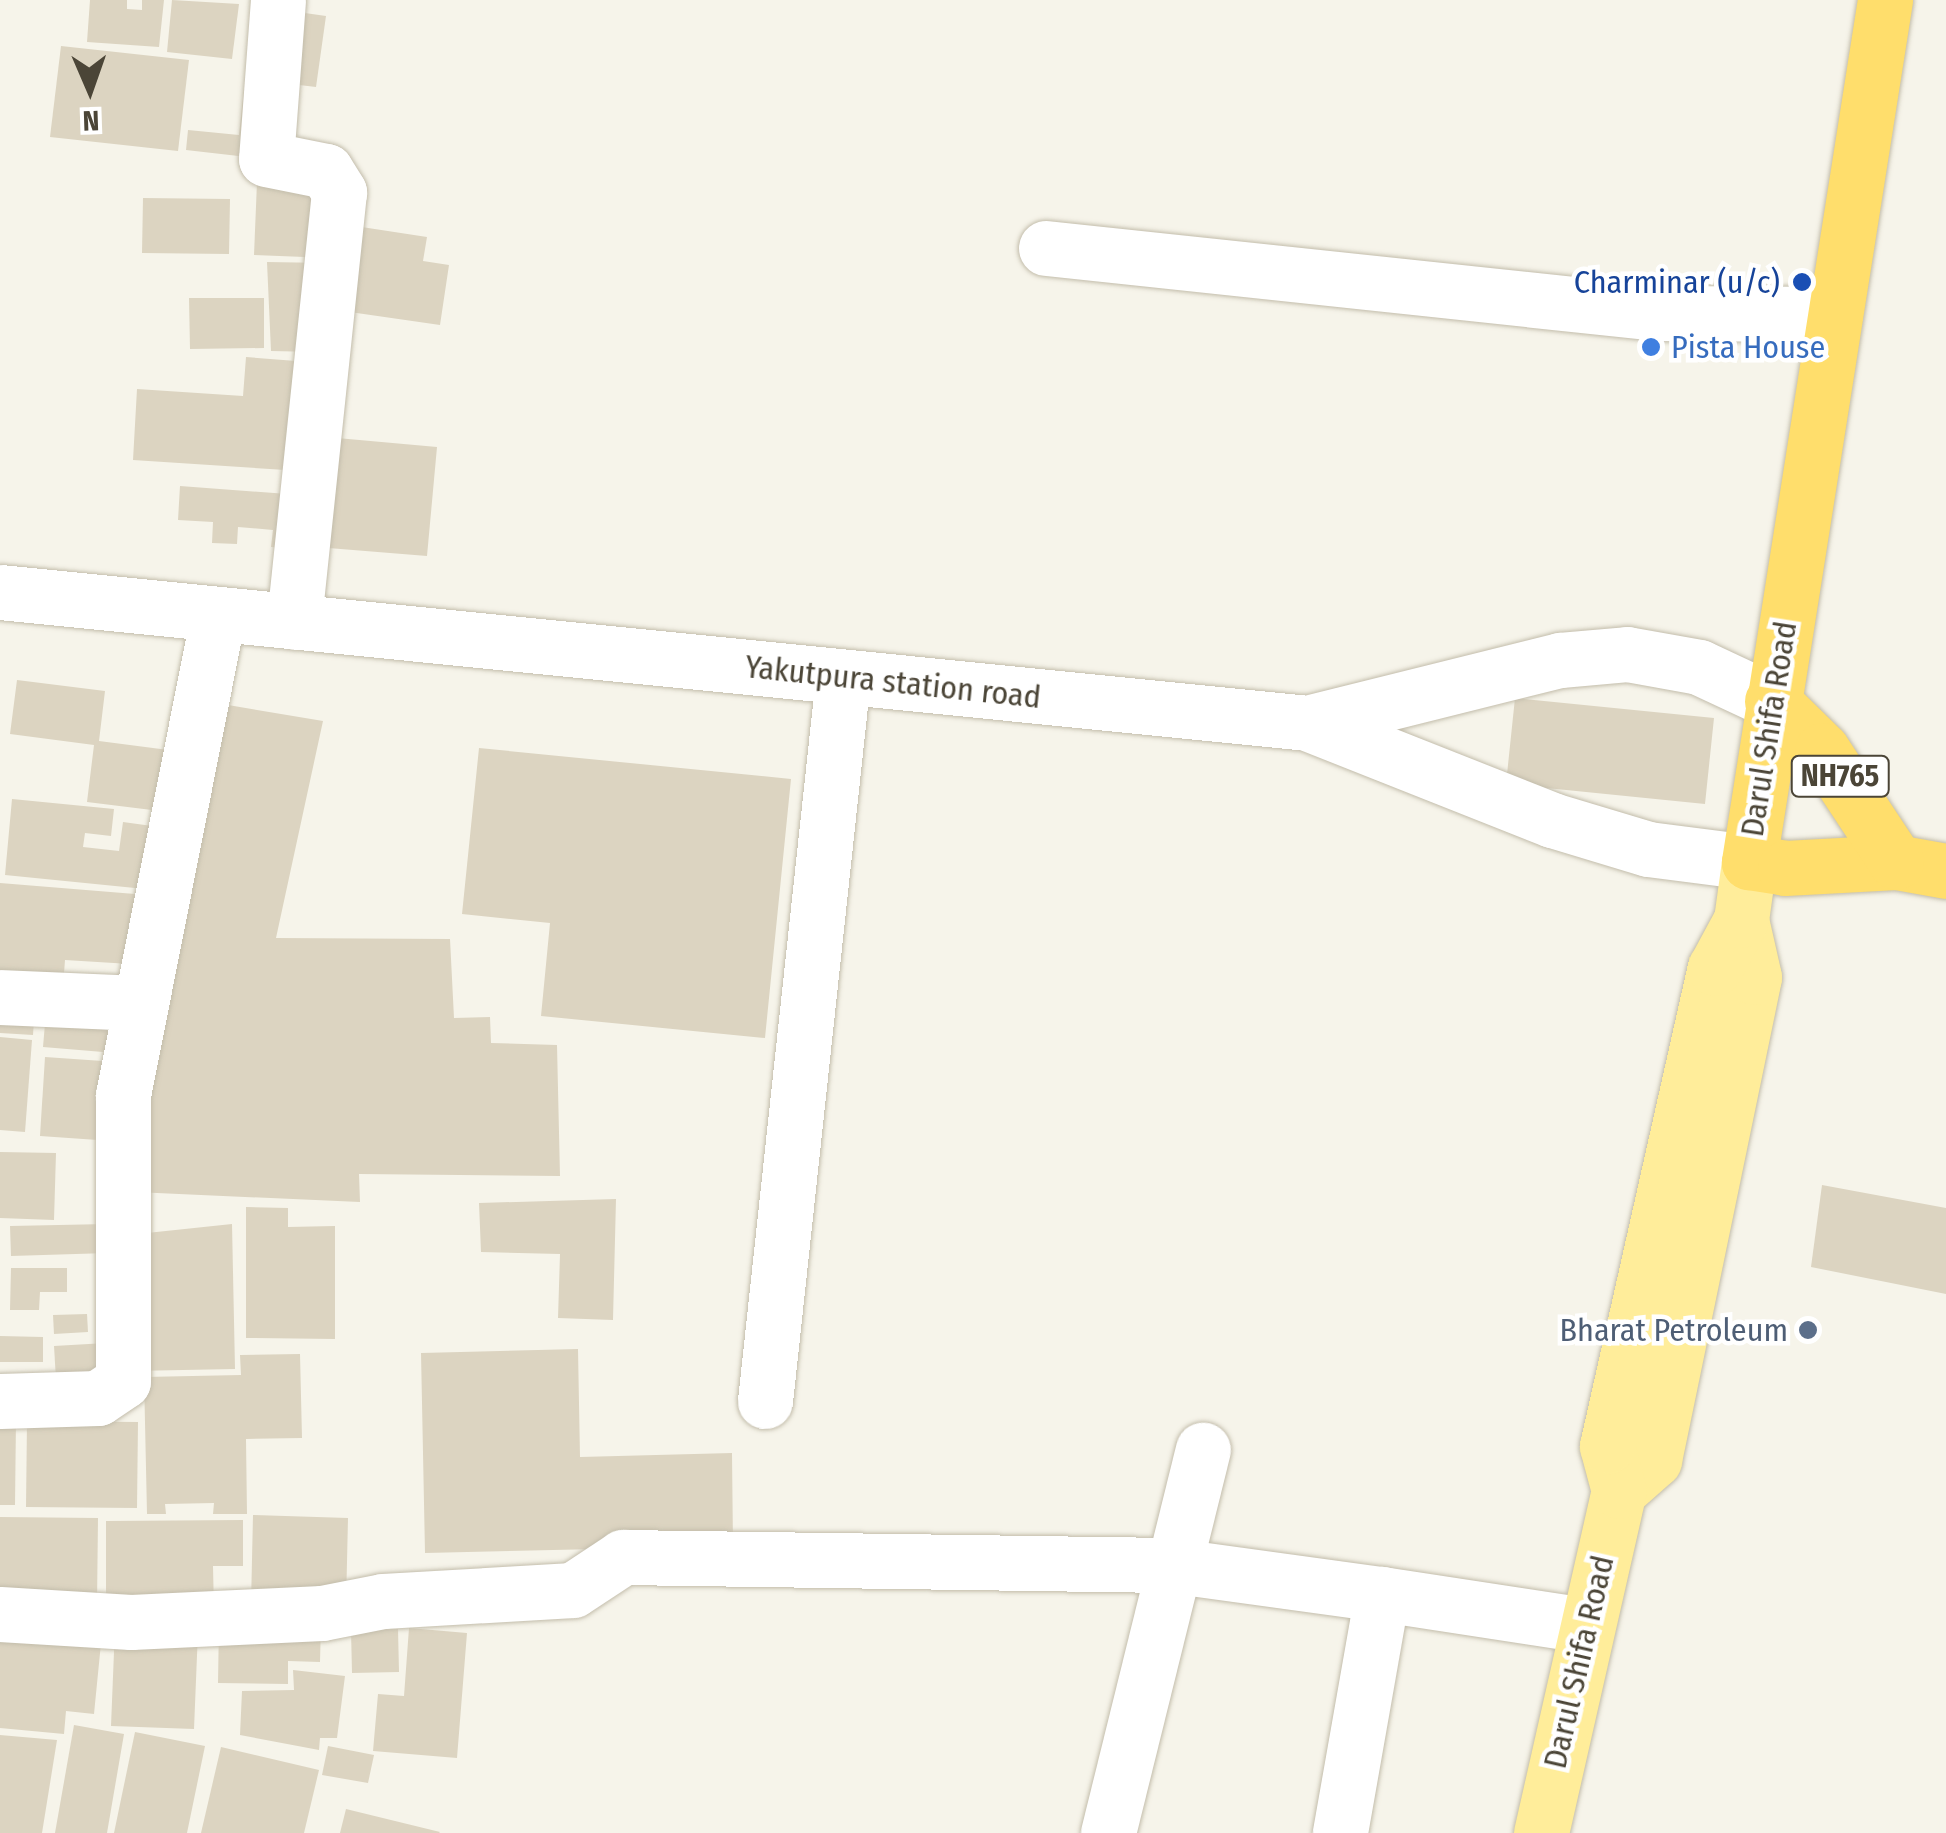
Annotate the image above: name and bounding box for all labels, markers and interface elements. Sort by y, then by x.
north arrow [40,40,140,140]
text: N [82,104,100,137]
place label: Charminar (u/c) [1574,263,1780,301]
marker: Charminar (u/c) [1789,269,1815,295]
place label: Pista House [1671,328,1825,366]
marker: Pista House [1640,336,1662,358]
street label: Darul Shifa Road [1733,619,1805,839]
street label: Yakutpura station road [743,647,1043,717]
road number: NH765 [1790,751,1890,801]
place label: Bharat Petroleum [1560,1311,1788,1349]
marker: Bharat Petroleum [1797,1319,1819,1341]
street label: Darul Shifa Road [1536,1552,1622,1772]

